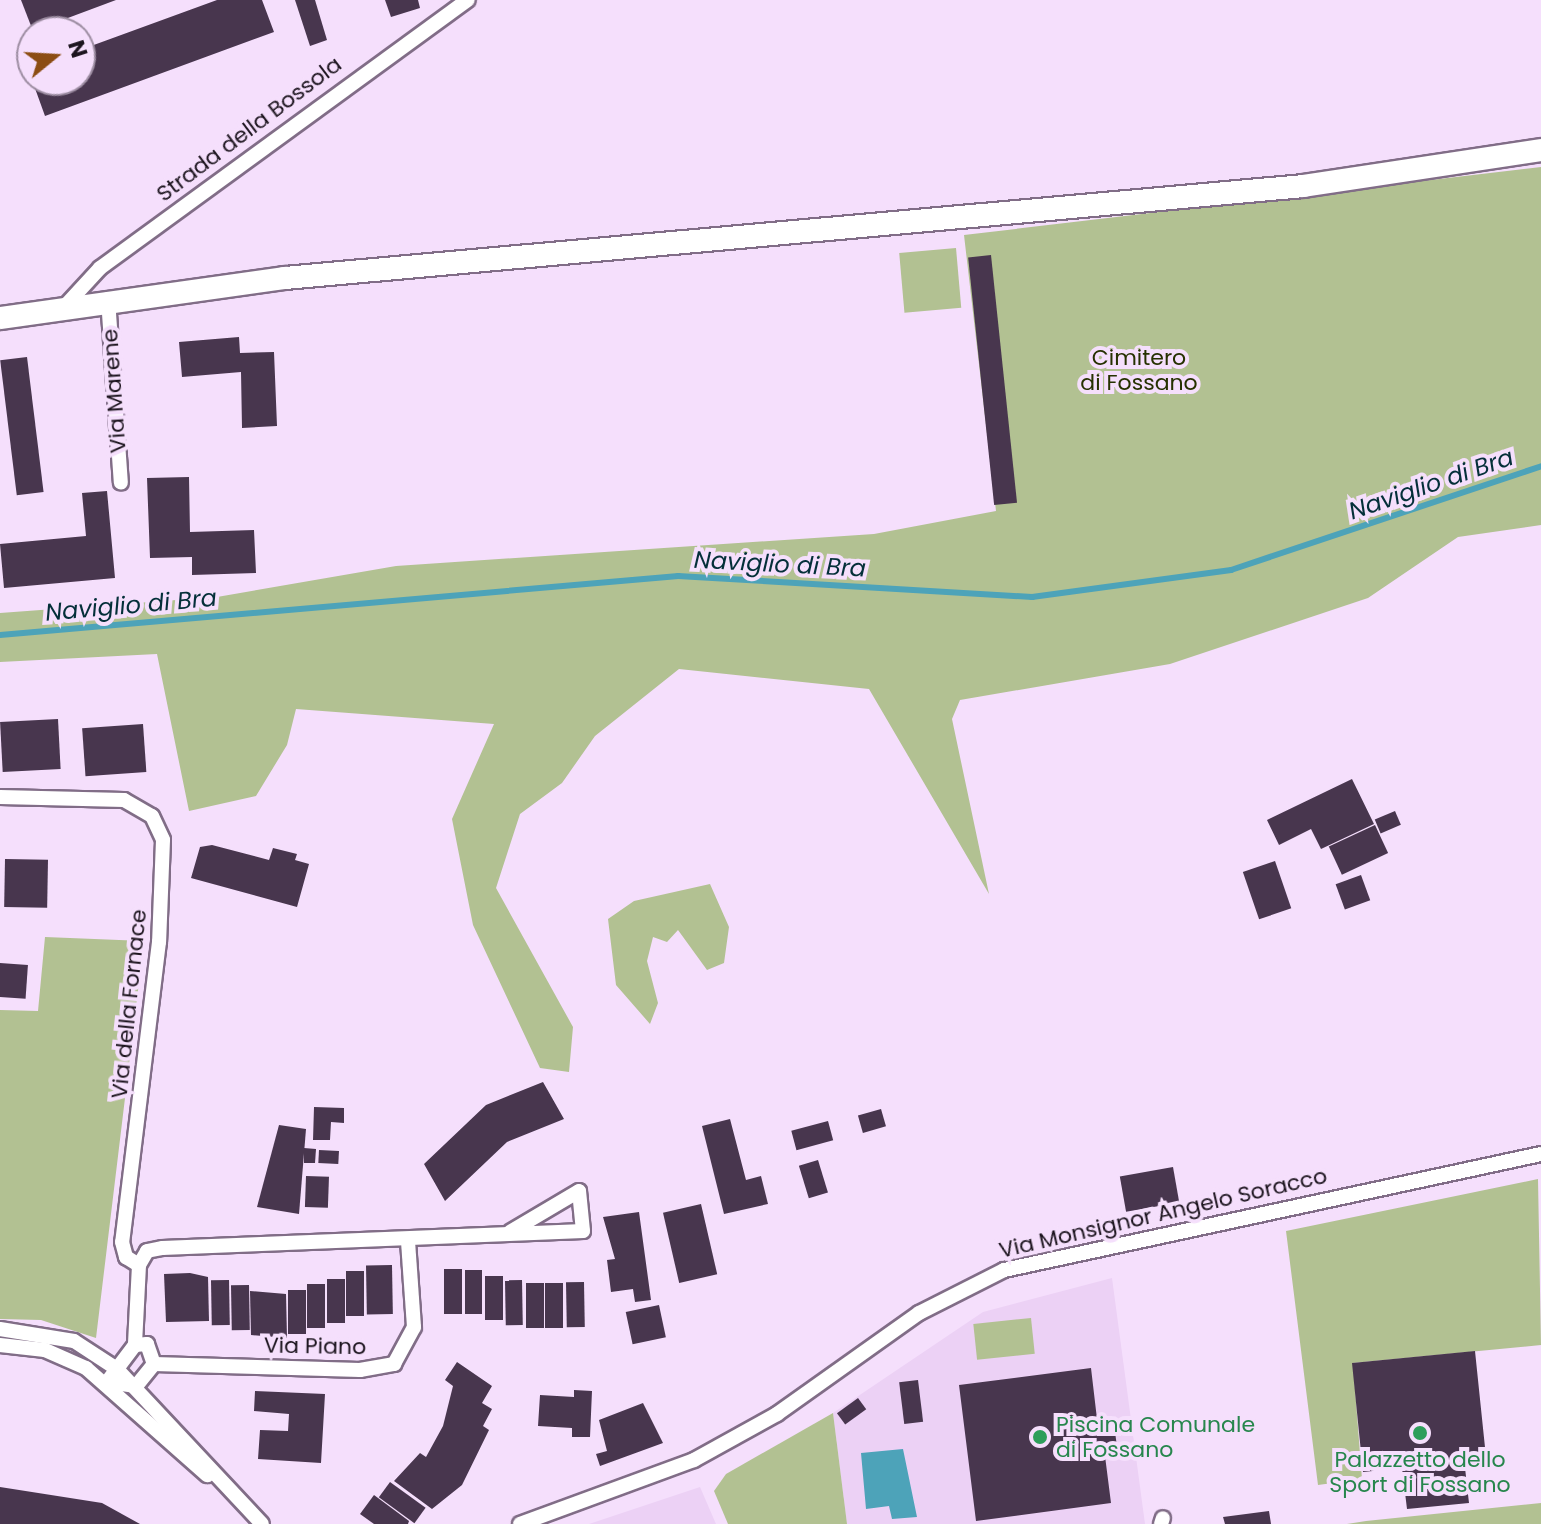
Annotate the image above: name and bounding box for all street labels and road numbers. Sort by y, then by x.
street label: Strada della Bossola [151,51,347,207]
street label: Via Marene [96,328,132,454]
street label: Via della Fornace [106,908,152,1100]
street label: Via Monsignor Angelo Soracco [996,1162,1330,1264]
street label: Via Piano [264,1332,366,1360]

